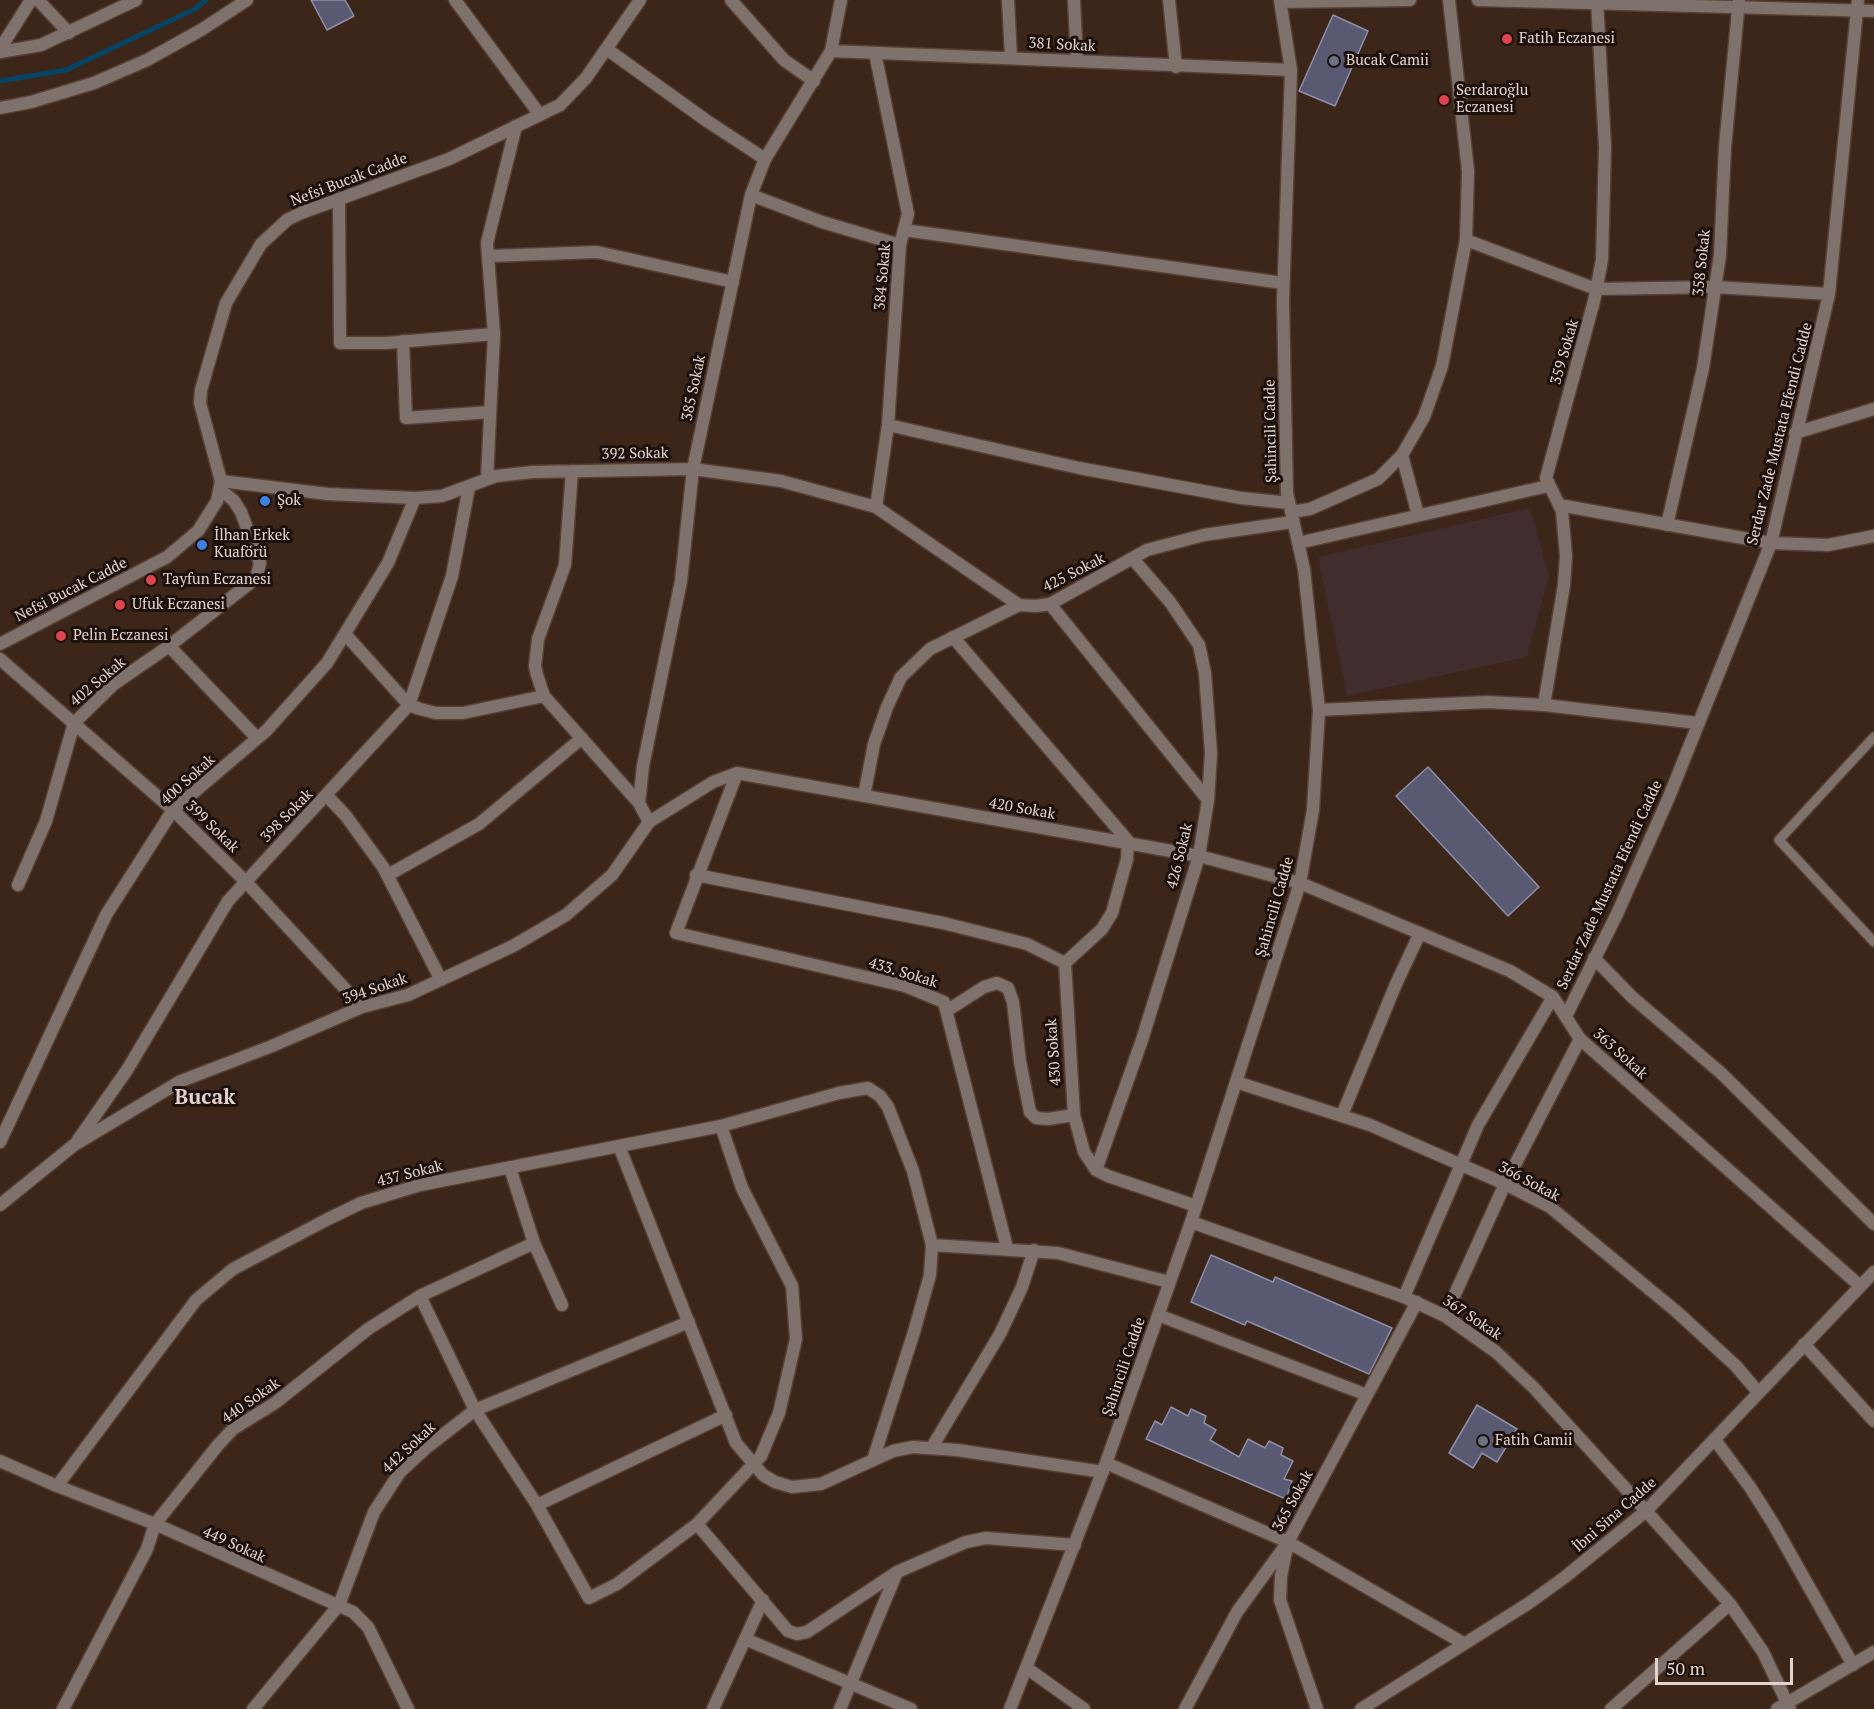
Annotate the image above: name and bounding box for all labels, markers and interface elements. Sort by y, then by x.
place label: Fatih Eczanesi [1519,30,1615,48]
marker: Fatih Eczanesi [1500,32,1514,46]
street label: 381 Sokak [1028,34,1096,56]
place label: Bucak Camii [1346,52,1429,70]
marker: Bucak Camii [1327,54,1341,68]
place label: Serdaroğlu Eczanesi [1456,82,1528,117]
marker: Serdaroğlu Eczanesi [1437,93,1451,107]
street label: Nefsi Bucak Cadde [288,149,410,211]
street label: 358 Sokak [1690,229,1714,297]
street label: 384 Sokak [871,243,895,311]
street label: 359 Sokak [1547,317,1583,387]
street label: Serdar Zade Mustata Efendi Cadde [1744,321,1816,547]
street label: 385 Sokak [678,353,710,423]
street label: Şahincili Cadde [1261,379,1281,483]
street label: 392 Sokak [601,444,669,464]
place label: Şok [277,492,301,510]
marker: Şok [258,494,272,508]
place label: İlhan Erkek Kuaförü [214,527,290,562]
marker: İlhan Erkek Kuaförü [195,538,209,552]
street label: 425 Sokak [1040,550,1108,596]
street label: Nefsi Bucak Cadde [12,554,130,626]
place label: Tayfun Eczanesi [163,571,271,589]
marker: Tayfun Eczanesi [144,573,158,587]
place label: Ufuk Eczanesi [132,596,225,614]
marker: Ufuk Eczanesi [113,598,127,612]
place label: Pelin Eczanesi [73,627,168,645]
marker: Pelin Eczanesi [54,629,68,643]
street label: 402 Sokak [67,654,129,710]
street label: 400 Sokak [157,751,219,809]
street label: Serdar Zade Mustata Efendi Cadde [1553,777,1667,993]
street label: 398 Sokak [257,786,317,846]
street label: 420 Sokak [987,794,1057,824]
street label: 399 Sokak [182,797,242,857]
street label: 426 Sokak [1163,821,1197,891]
street label: Şahincili Cadde [1252,855,1298,959]
street label: 433. Sokak [866,954,940,992]
street label: 394 Sokak [340,970,410,1008]
street label: 430 Sokak [1043,1018,1065,1086]
street label: 363 Sokak [1589,1025,1651,1083]
district label: Bucak [175,1085,235,1111]
street label: 437 Sokak [375,1157,445,1191]
street label: 366 Sokak [1495,1158,1563,1206]
street label: 367 Sokak [1439,1292,1505,1344]
street label: Şahincili Cadde [1099,1315,1149,1419]
street label: 440 Sokak [218,1374,284,1428]
street label: 442 Sokak [378,1419,440,1477]
place label: Fatih Camii [1495,1432,1572,1450]
marker: Fatih Camii [1476,1434,1490,1448]
street label: 365 Sokak [1269,1467,1317,1535]
street label: İbni Sina Cadde [1570,1474,1660,1556]
street label: 449 Sokak [200,1523,268,1567]
scale bar [1658,1646,1796,1684]
text: 50 m [1666,1656,1705,1680]

